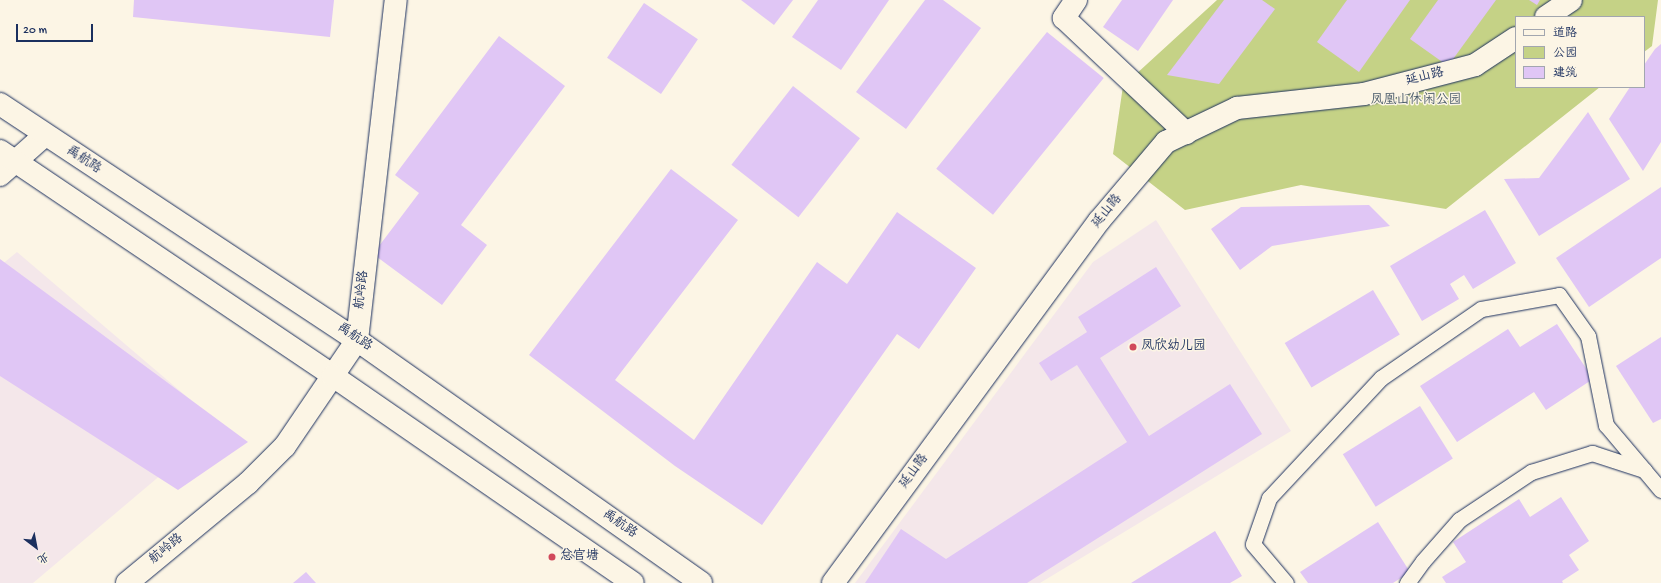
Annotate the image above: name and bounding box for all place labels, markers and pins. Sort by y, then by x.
place label: 凤欣幼儿园 [1141,339,1206,355]
marker: 凤欣幼儿园 [1128,342,1138,352]
place label: 总官塘 [560,549,599,565]
marker: 总官塘 [547,552,557,562]

